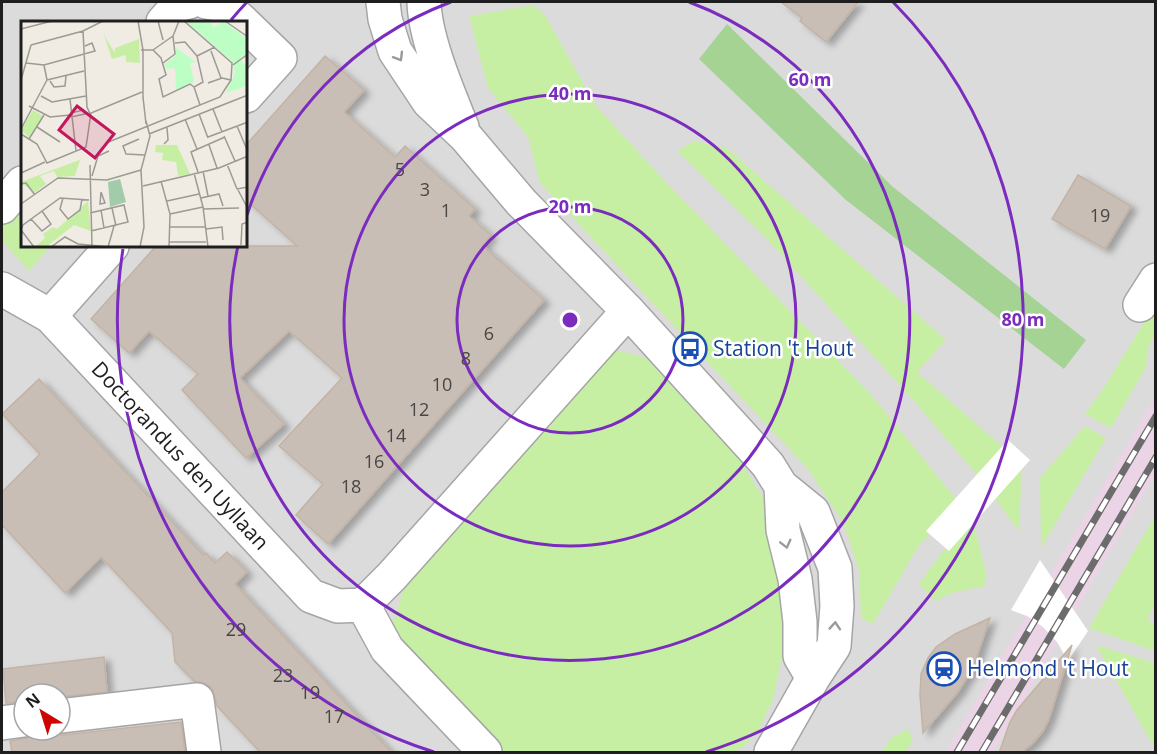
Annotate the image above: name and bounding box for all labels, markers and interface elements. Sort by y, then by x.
inset map [21,21,248,248]
one-way arrow [392,51,404,61]
text: 60 m [789,67,831,91]
text: 40 m [549,81,591,105]
house number: 5 [395,157,405,181]
house number: 3 [420,177,430,201]
text: 20 m [549,194,591,218]
house number: 1 [441,198,451,222]
house number: 19 [1090,203,1110,227]
text: 80 m [1002,307,1044,331]
centre of rings [560,310,580,330]
house number: 6 [484,321,494,345]
bus stop icon: Station 't Hout [672,331,708,367]
place label: Station 't Hout [713,334,853,362]
house number: 8 [461,346,471,370]
street label: Doctorandus den Uyllaan [86,355,276,556]
house number: 10 [432,372,452,396]
house number: 12 [409,397,429,421]
house number: 14 [386,423,406,447]
house number: 16 [364,449,384,473]
house number: 18 [341,474,361,498]
one-way arrow [779,539,792,549]
house number: 29 [226,617,246,641]
one-way arrow [829,622,842,631]
station icon: Helmond 't Hout [926,651,962,687]
place label: Helmond 't Hout [967,654,1129,682]
house number: 23 [273,663,293,687]
house number: 19 [300,680,320,704]
north arrow [12,682,72,742]
text: N [21,688,45,713]
house number: 17 [324,704,344,728]

